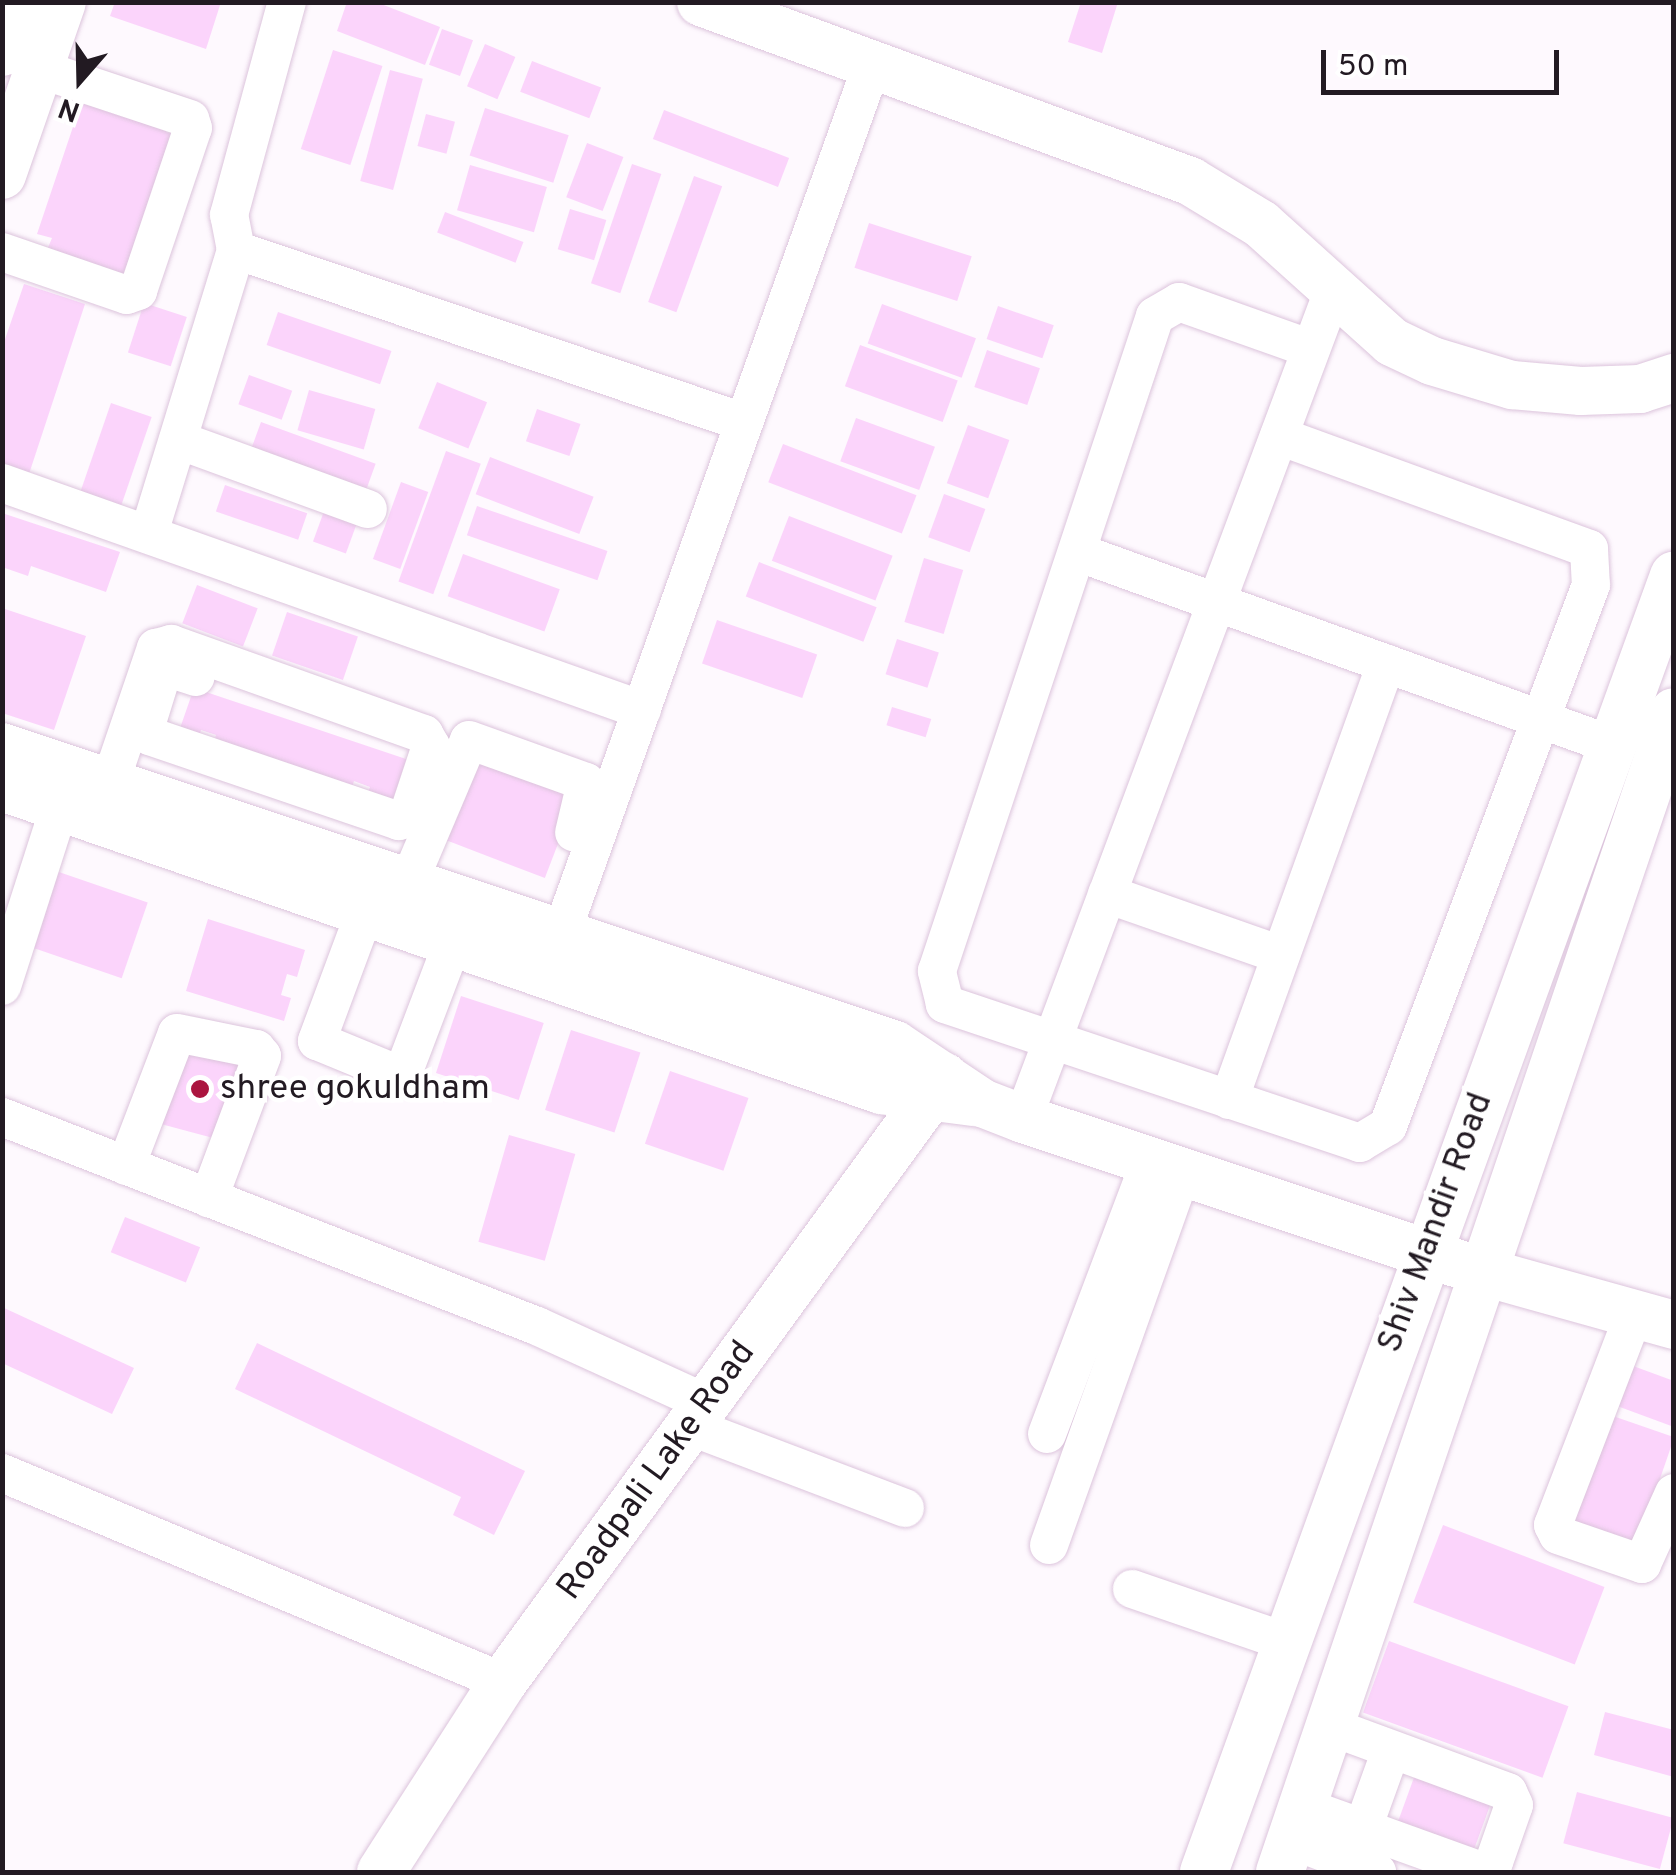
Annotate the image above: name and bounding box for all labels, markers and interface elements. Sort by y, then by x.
north arrow [30,30,130,130]
scale bar [1326,30,1564,92]
text: 50 m [1338,49,1408,86]
text: N [54,88,85,129]
place label: shree gokuldham [220,1068,490,1110]
marker: shree gokuldham [189,1078,211,1100]
street label: Shiv Mandir Road [1370,1087,1502,1359]
street label: Roadpali Lake Road [549,1333,765,1609]

